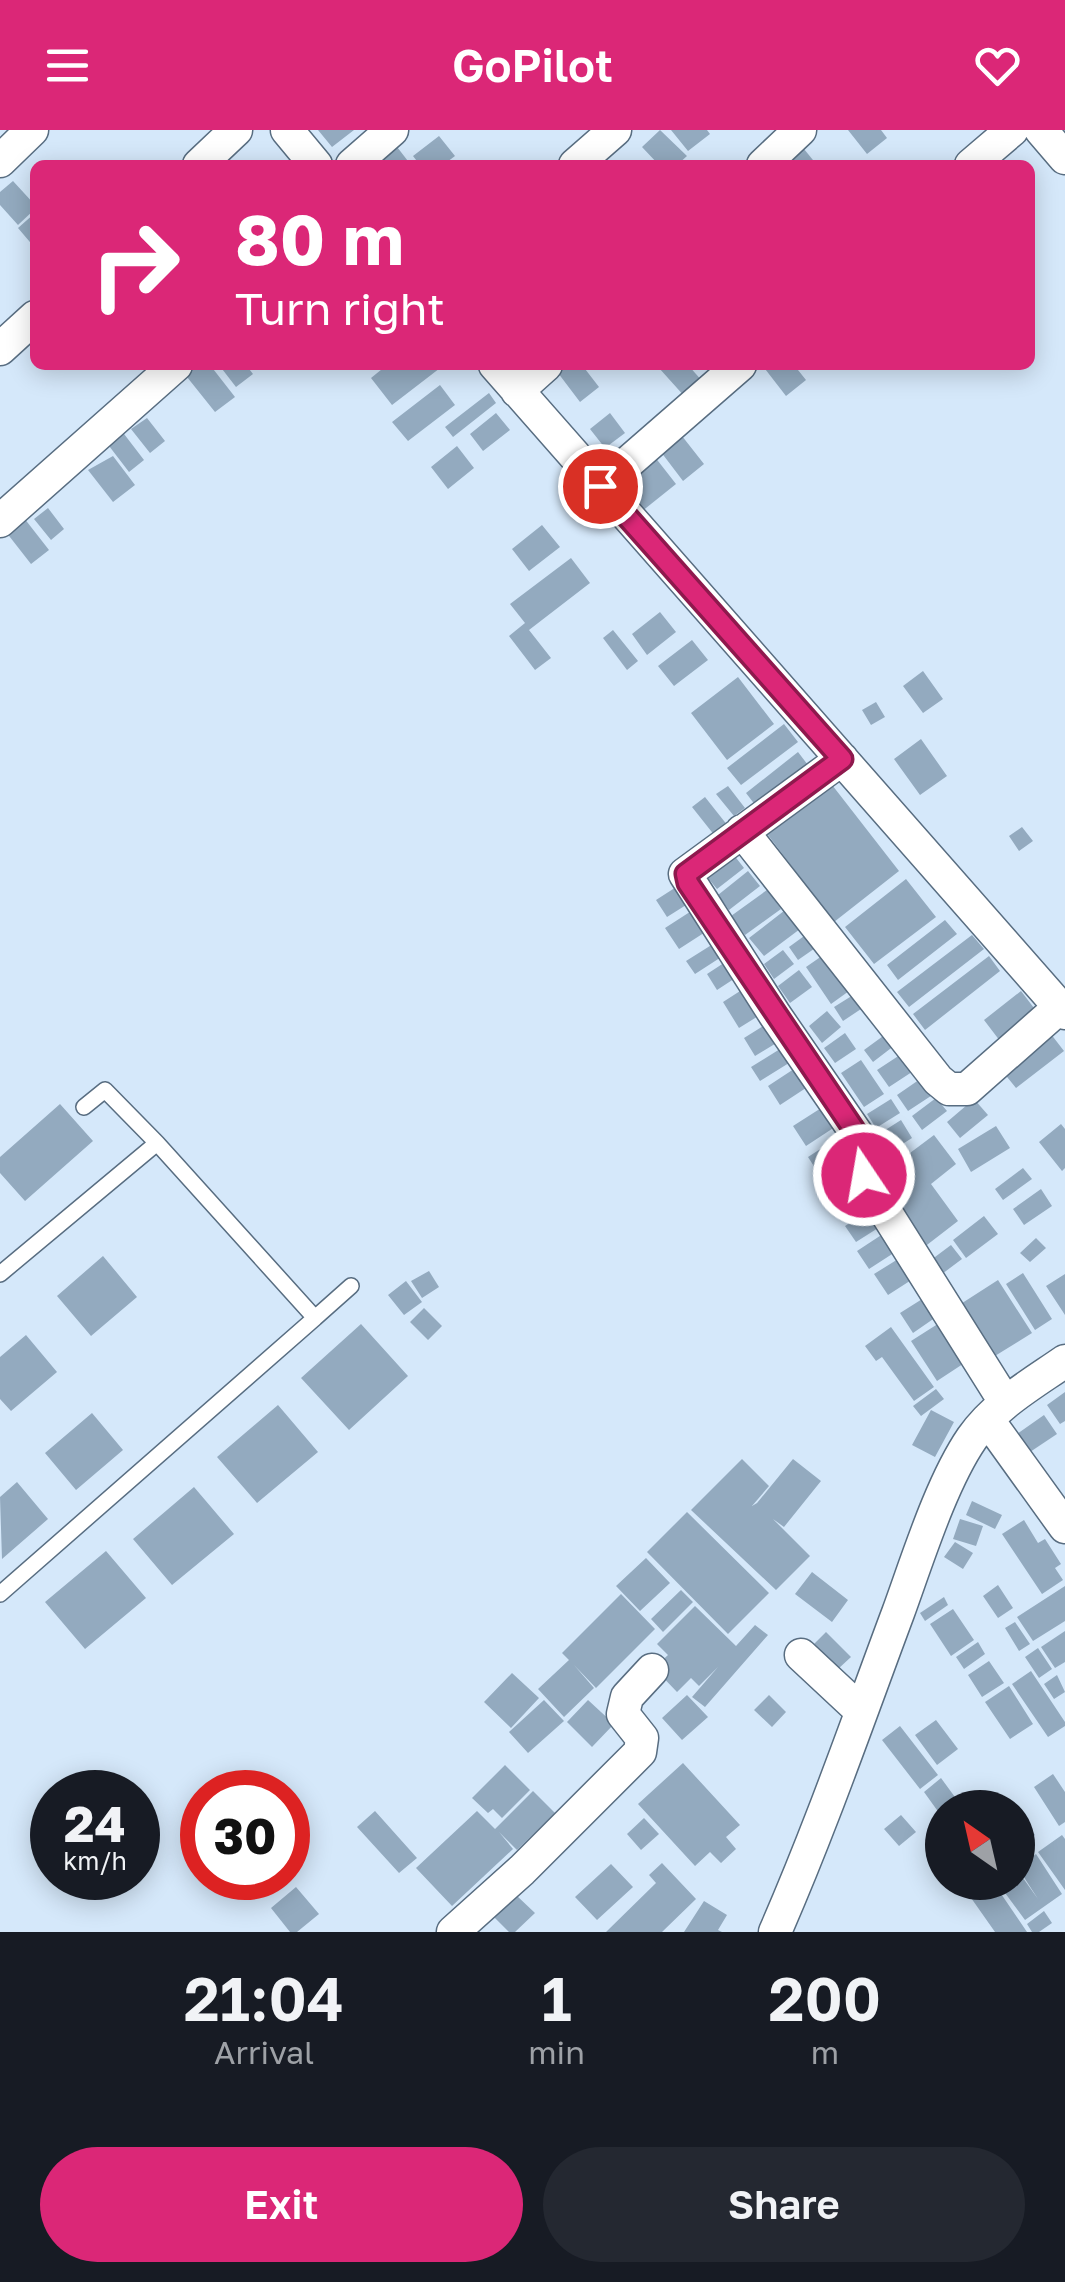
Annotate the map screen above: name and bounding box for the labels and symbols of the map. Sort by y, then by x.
pin [558,444,643,529]
position arrow [812,1123,916,1227]
speed limit sign: 30 [180,1770,310,1900]
north arrow [925,1790,1035,1900]

